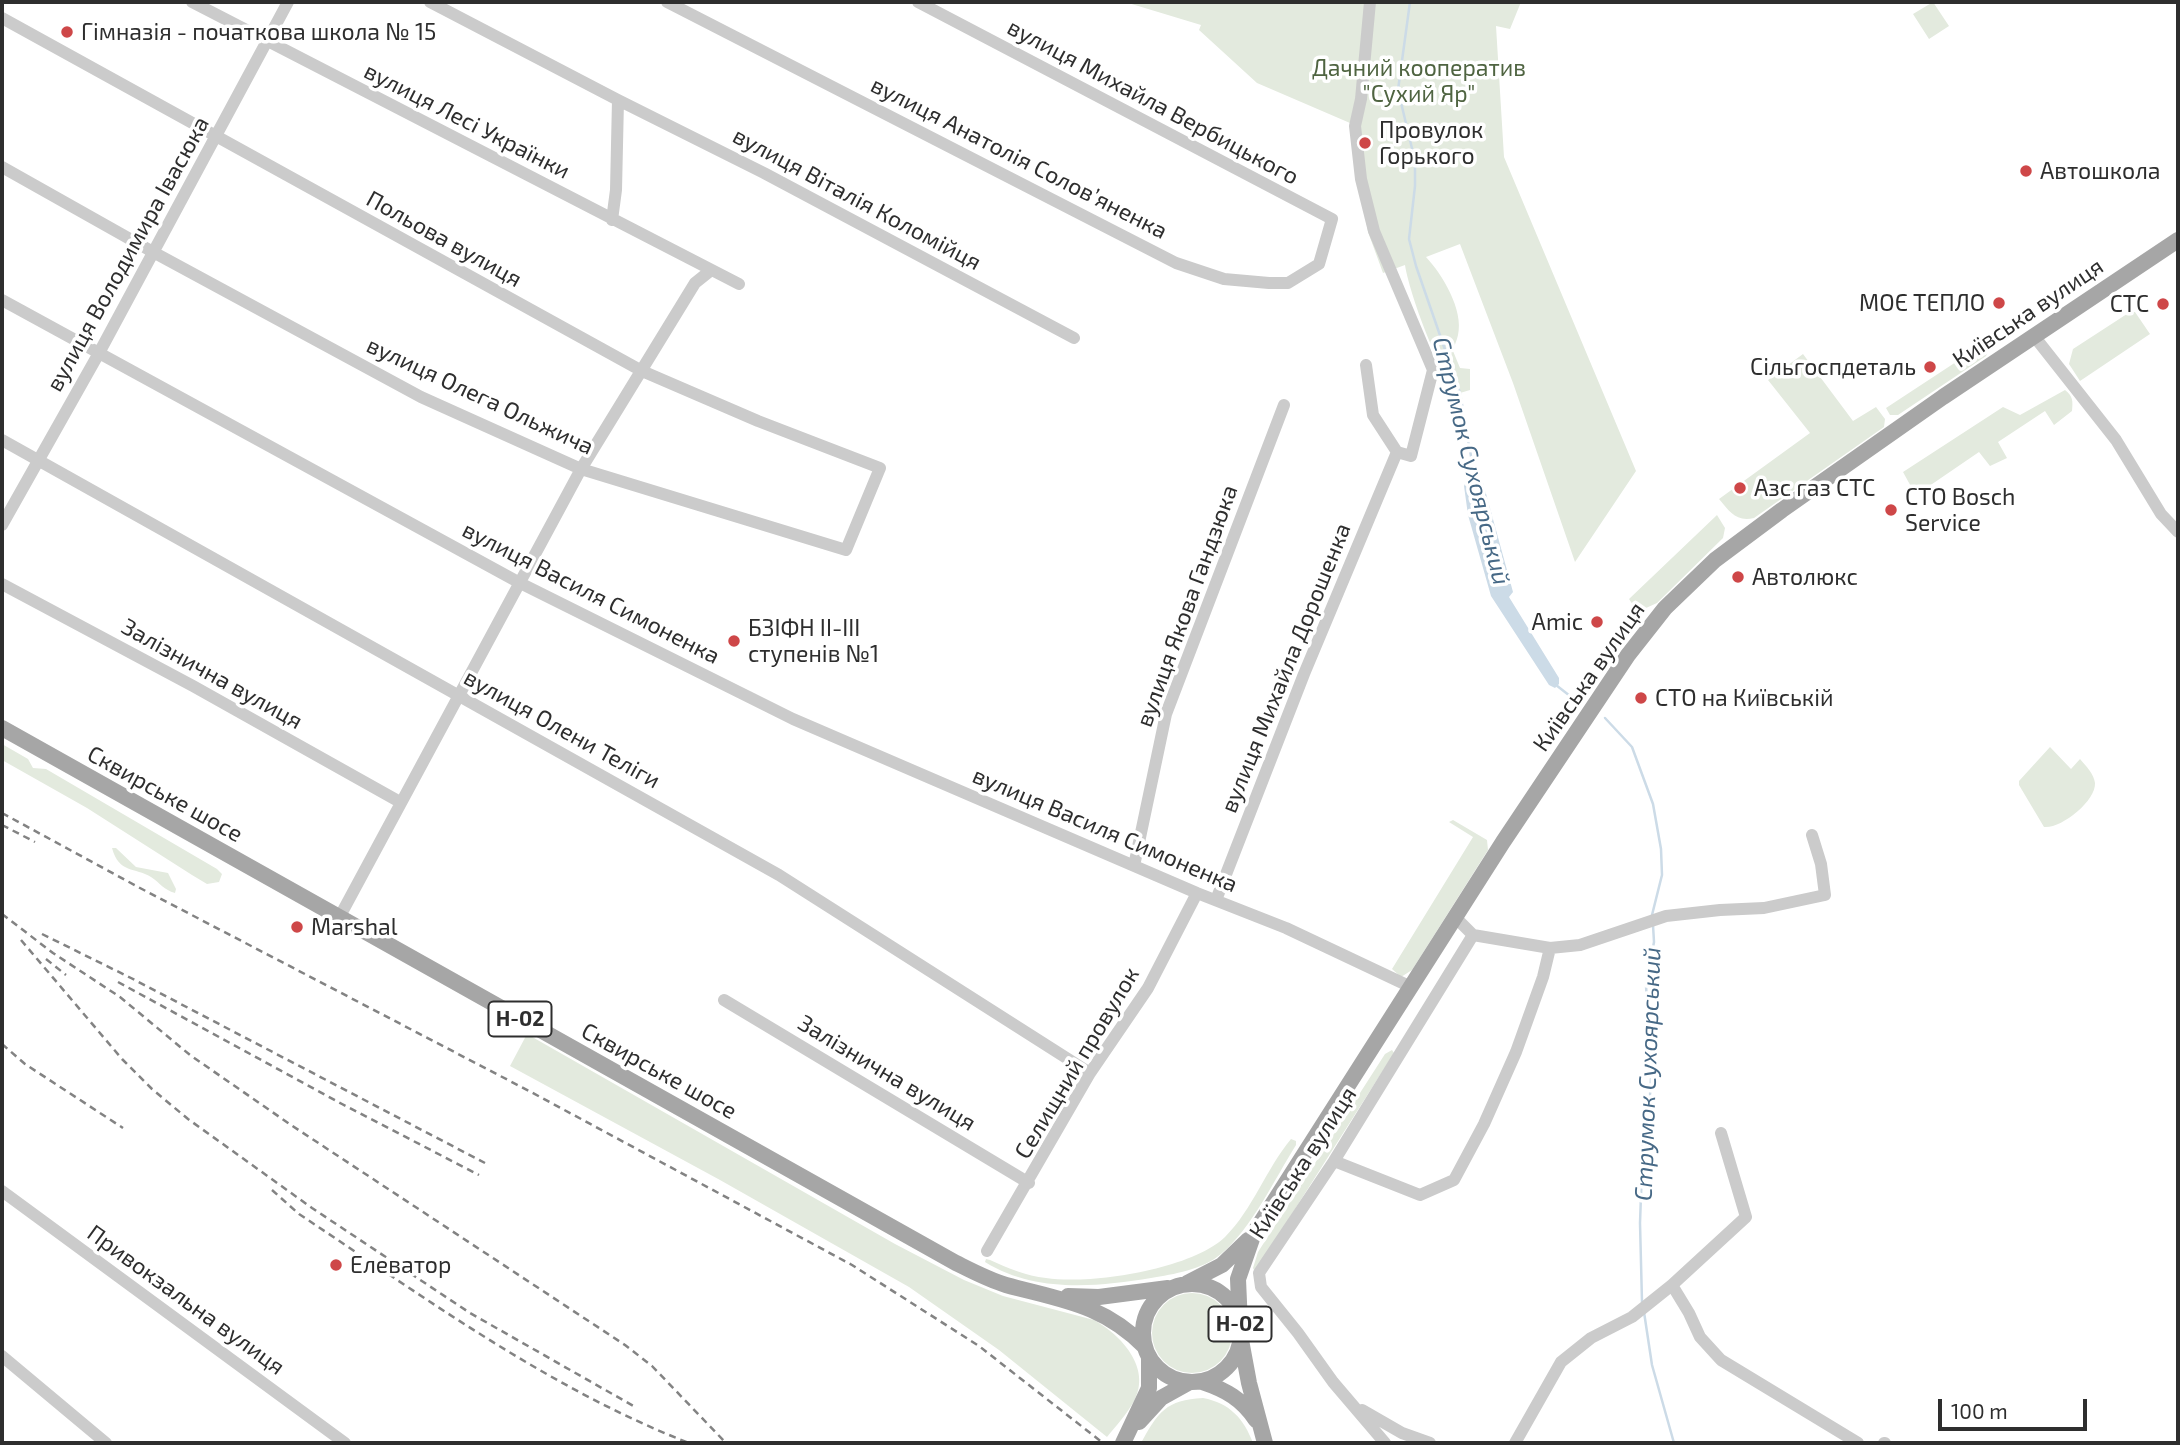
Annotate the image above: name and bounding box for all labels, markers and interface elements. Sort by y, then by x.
street label: вулиця Михайла Вербицького [1003,13,1303,191]
place label: Гімназія - початкова школа № 15 [81,18,436,46]
marker: Гімназія - початкова школа № 15 [59,24,75,40]
park label: Дачний кооператив "Сухий Яр" [1312,54,1526,108]
street label: вулиця Лесі Українки [360,57,574,185]
street label: вулиця Анатолія Соловʼяненка [866,71,1172,245]
street label: вулиця Володимира Івасюка [41,112,215,396]
place label: Провулок Горького [1379,116,1483,170]
street label: вулиця Віталія Коломійця [728,122,986,276]
marker: Провулок Горького [1357,135,1373,151]
place label: Автошкола [2040,157,2161,185]
marker: Автошкола [2018,163,2034,179]
street label: Польова вулиця [361,185,527,293]
street label: Київська вулиця [1947,252,2109,374]
place label: МОЄ ТЕПЛО [1859,289,1985,317]
place label: СТС [2110,290,2149,318]
marker: МОЄ ТЕПЛО [1991,295,2007,311]
marker: СТС [2155,296,2171,312]
street label: вулиця Олега Ольжича [362,331,598,461]
water label: Струмок Сухоярський [1426,334,1516,588]
place label: Сільгоспдеталь [1750,353,1916,381]
marker: Сільгоспдеталь [1922,359,1938,375]
place label: Азс газ СТС [1754,474,1875,502]
marker: Азс газ СТС [1732,480,1748,496]
street label: вулиця Якова Гандзюка [1130,481,1244,731]
place label: СТО Bosch Service [1905,483,2015,537]
marker: СТО Bosch Service [1883,502,1899,518]
street label: вулиця Василя Симоненка [458,516,724,670]
street label: вулиця Михайла Дорошенка [1215,519,1357,817]
place label: Автолюкс [1752,563,1858,591]
marker: Автолюкс [1730,569,1746,585]
street label: Київська вулиця [1527,597,1651,757]
place label: Amic [1532,608,1583,636]
street label: Залізнична вулиця [117,613,307,735]
place label: БЗІФН ІІ-ІІІ ступенів №1 [748,614,879,668]
marker: Amic [1589,614,1605,630]
marker: БЗІФН ІІ-ІІІ ступенів №1 [726,633,742,649]
street label: вулиця Олени Теліги [459,664,665,794]
place label: СТО на Київській [1655,684,1833,712]
marker: СТО на Київській [1633,690,1649,706]
street label: Сквирське шосе [83,740,247,848]
street label: вулиця Василя Симоненка [968,762,1242,898]
place label: Marshal [311,913,398,941]
marker: Marshal [289,919,305,935]
water label: Струмок Сухоярський [1629,946,1667,1202]
street label: Селищний провулок [1009,962,1145,1164]
road number: Н-02 [489,1002,552,1036]
street label: Залізнична вулиця [793,1009,981,1137]
street label: Сквирське шосе [577,1017,741,1125]
street label: Київська вулиця [1244,1082,1362,1244]
street label: Привокзальна вулиця [82,1219,290,1381]
place label: Елеватор [350,1251,451,1279]
marker: Елеватор [328,1257,344,1273]
road number: Н-02 [1208,1306,1272,1342]
scale bar [1942,1386,2091,1430]
text: 100 m [1951,1398,2008,1423]

